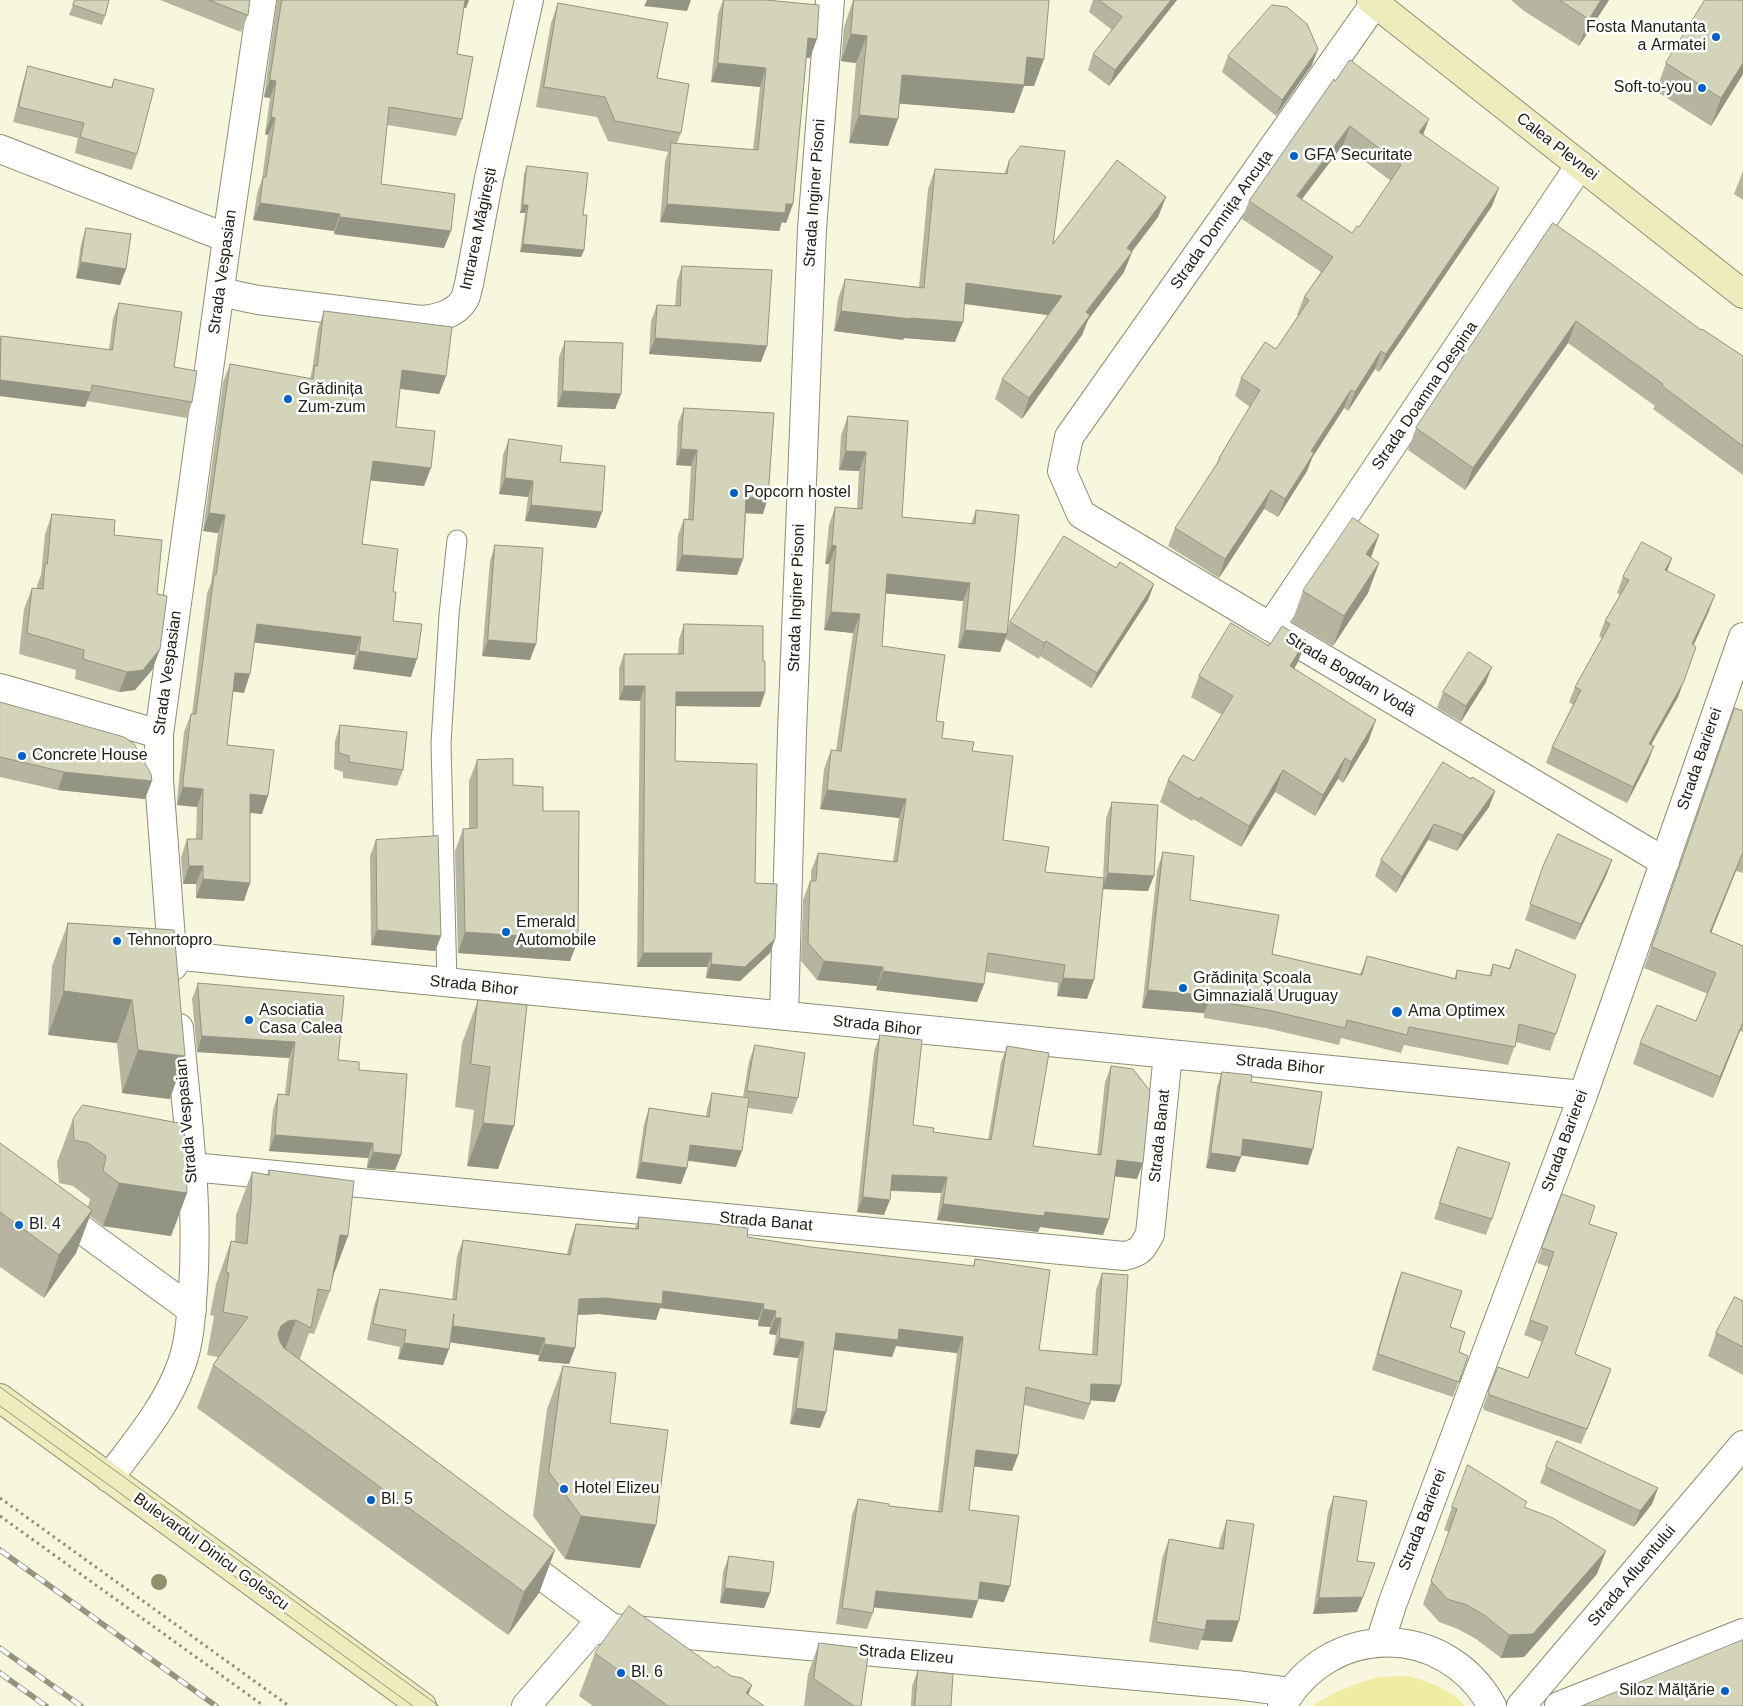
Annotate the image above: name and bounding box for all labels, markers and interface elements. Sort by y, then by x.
place label: Fosta Manutanta a Armatei [1586,18,1706,56]
marker: Fosta Manutanta a Armatei [1710,31,1722,43]
place label: Soft-to-you [1614,78,1692,98]
marker: Soft-to-you [1696,82,1708,94]
street label: Calea Plevnei [1512,109,1602,185]
street label: Strada Inginer Pisoni [800,118,830,268]
place label: GFA Securitate [1304,146,1412,166]
street label: Strada Domnița Ancuța [1167,147,1277,293]
marker: GFA Securitate [1288,150,1300,162]
street label: Intrarea Măgirești [457,166,501,292]
street label: Strada Vespasian [205,209,241,335]
street label: Strada Doamna Despina [1368,318,1482,474]
place label: Grădinița Zum-zum [298,380,366,418]
marker: Grădinița Zum-zum [282,393,294,405]
place label: Popcorn hostel [744,483,851,503]
marker: Popcorn hostel [728,487,740,499]
street label: Strada Inginer Pisoni [785,523,809,673]
street label: Strada Vespasian [150,610,186,736]
street label: Strada Bogdan Vodă [1282,629,1418,721]
street label: Strada Barierei [1674,705,1726,813]
place label: Concrete House [32,746,148,766]
marker: Concrete House [16,750,28,762]
place label: Emerald Automobile [516,913,596,951]
marker: Emerald Automobile [500,926,512,938]
place label: Tehnortopro [127,931,212,951]
marker: Tehnortopro [111,935,123,947]
place label: Grădinița Școala Gimnazială Uruguay [1193,969,1338,1007]
street label: Strada Bihor [429,972,519,1000]
marker: Grădinița Școala Gimnazială Uruguay [1177,982,1189,994]
place label: Asociatia Casa Calea [259,1001,343,1039]
place label: Ama Optimex [1408,1002,1505,1022]
marker: Ama Optimex [1390,1005,1404,1019]
street label: Strada Bihor [832,1012,922,1040]
marker: Asociatia Casa Calea [243,1014,255,1026]
street label: Strada Bihor [1235,1051,1325,1079]
street label: Strada Vespasian [172,1058,202,1184]
street label: Strada Barierei [1538,1088,1592,1194]
street label: Strada Banat [1146,1089,1174,1183]
street label: Strada Banat [719,1208,813,1236]
place label: Bl. 4 [29,1215,61,1235]
marker: Bl. 4 [13,1219,25,1231]
street label: Strada Barierei [1395,1467,1451,1573]
place label: Hotel Elizeu [574,1479,659,1499]
marker: Hotel Elizeu [558,1483,570,1495]
street label: Bulevardul Dinicu Golescu [129,1489,293,1615]
place label: Bl. 5 [381,1490,413,1510]
marker: Bl. 5 [365,1494,377,1506]
street label: Strada Afluentului [1584,1521,1680,1631]
street label: Strada Elizeu [858,1641,954,1669]
place label: Bl. 6 [631,1663,663,1683]
marker: Bl. 6 [615,1667,627,1679]
place label: Siloz Mălțărie [1619,1681,1715,1701]
marker: Siloz Mălțărie [1719,1685,1731,1697]

